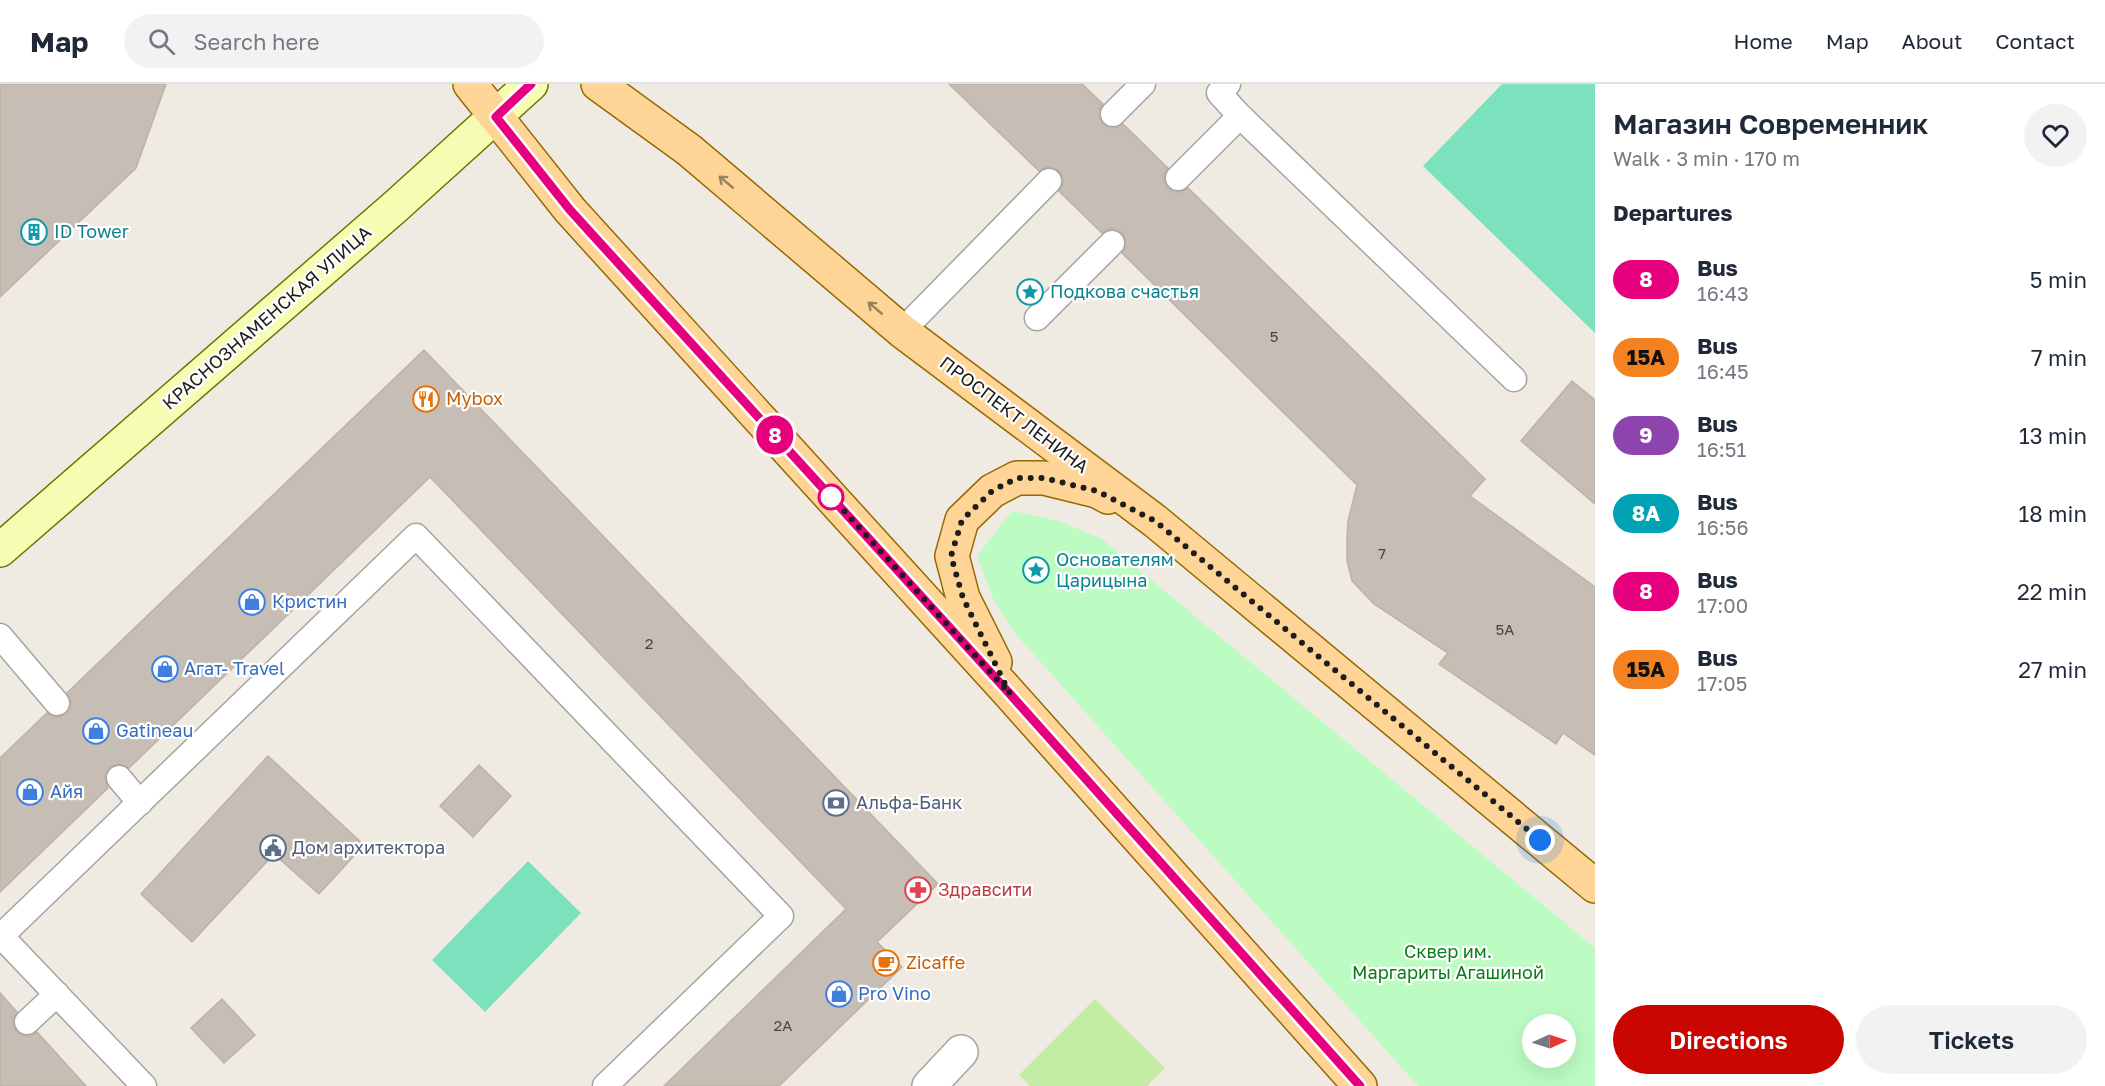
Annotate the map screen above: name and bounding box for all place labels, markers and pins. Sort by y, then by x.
building icon: ID Tower [19,217,49,247]
place label: ID Tower [54,220,129,242]
place icon: Подкова счастья [1015,277,1045,307]
place label: Подкова счастья [1050,280,1199,302]
restaurant icon: Mybox [411,384,441,414]
place label: Mybox [446,387,503,409]
unlabelled marker [818,484,844,510]
place label: Основателям Царицына [1056,548,1174,591]
place icon: Основателям Царицына [1021,555,1051,585]
shop icon: Кристин [237,587,267,617]
place label: Кристин [272,590,347,612]
shop icon: Агат- Travel [150,654,180,684]
place label: Агат- Travel [184,657,285,679]
shop icon: Gatineau [81,716,111,746]
place label: Gatineau [116,719,193,741]
shop icon: Айя [15,777,45,807]
place label: Айя [50,780,83,802]
bank icon: Альфа-Банк [821,788,851,818]
place label: Альфа-Банк [856,791,962,813]
public building icon: Дом архитектора [258,833,288,863]
place label: Дом архитектора [292,836,445,858]
pharmacy icon: Здравсити [903,875,933,905]
place label: Здравсити [938,878,1032,900]
cafe icon: Zicaffe [871,948,901,978]
place label: Zicaffe [906,951,965,973]
shop icon: Pro Vino [824,979,854,1009]
place label: Pro Vino [858,982,931,1004]

